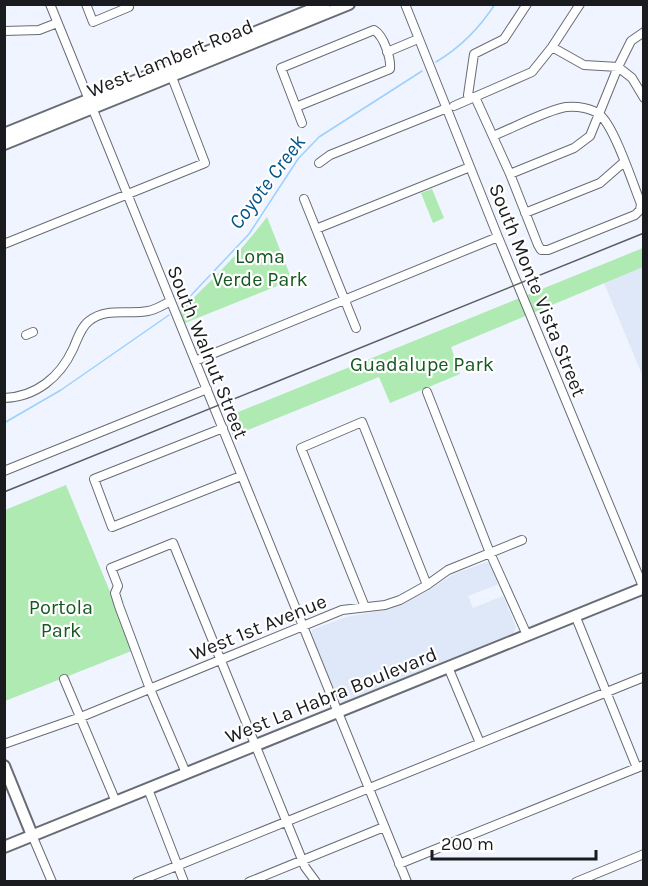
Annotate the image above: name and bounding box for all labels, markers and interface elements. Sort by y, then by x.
street label: West Lambert Road [84,15,257,102]
water label: Coyote Creek [224,130,310,234]
street label: South Monte Vista Street [484,180,591,401]
park label: Loma Verde Park [212,245,308,291]
street label: South Walnut Street [162,262,253,443]
park label: Guadalupe Park [350,353,494,376]
street label: West 1st Avenue [186,590,330,665]
park label: Portola Park [29,596,93,642]
street label: West La Habra Boulevard [222,642,440,748]
scale bar [432,823,596,861]
text: 200 m [441,833,494,855]

